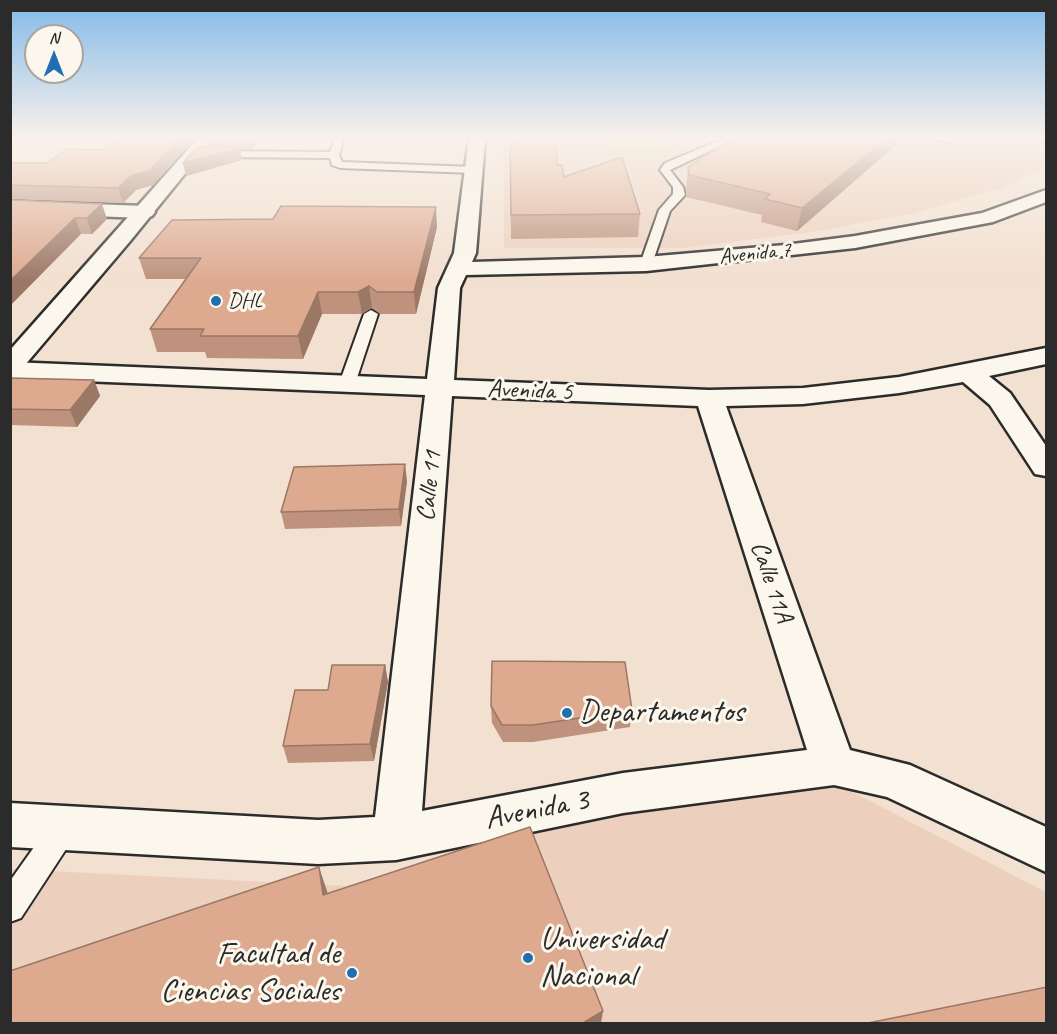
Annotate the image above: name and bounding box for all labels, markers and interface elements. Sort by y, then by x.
north arrow [24,24,84,84]
text: N [49,28,59,48]
street label: Avenida 7 [718,237,792,271]
place label: DHL [228,288,262,314]
marker: DHL [209,294,223,308]
street label: Avenida 5 [487,374,573,408]
street label: Calle 11 [411,449,449,523]
street label: Calle 11A [743,537,799,627]
place label: Departamentos [579,694,744,732]
marker: Departamentos [560,706,574,720]
street label: Avenida 3 [482,781,592,839]
place label: Universidad Nacional [540,921,664,996]
place label: Facultad de Ciencias Sociales [161,936,340,1011]
marker: Universidad Nacional [521,951,535,965]
marker: Facultad de Ciencias Sociales [345,966,359,980]

